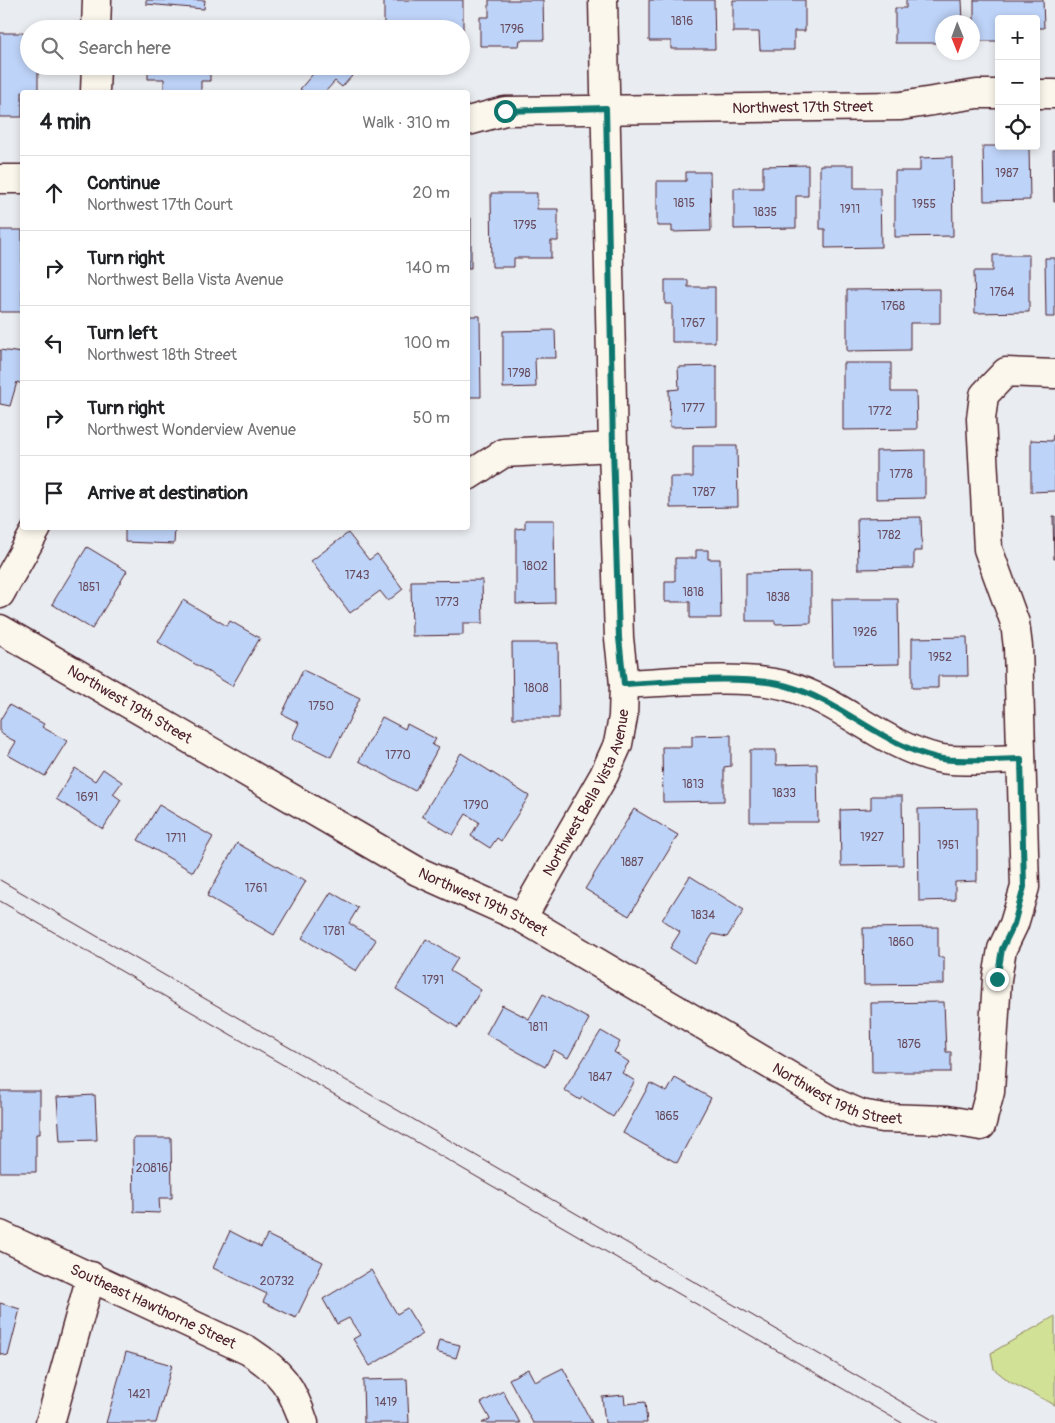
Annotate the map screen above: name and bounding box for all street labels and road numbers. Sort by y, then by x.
street label: Northwest 17th Street [732,97,874,118]
street label: Northwest 19th Street [64,661,196,748]
street label: Northwest Bella Vista Avenue [539,708,633,880]
street label: Northwest 19th Street [415,863,552,941]
street label: Northwest 19th Street [769,1059,903,1128]
street label: Southeast Hawthorne Street [67,1260,240,1354]

